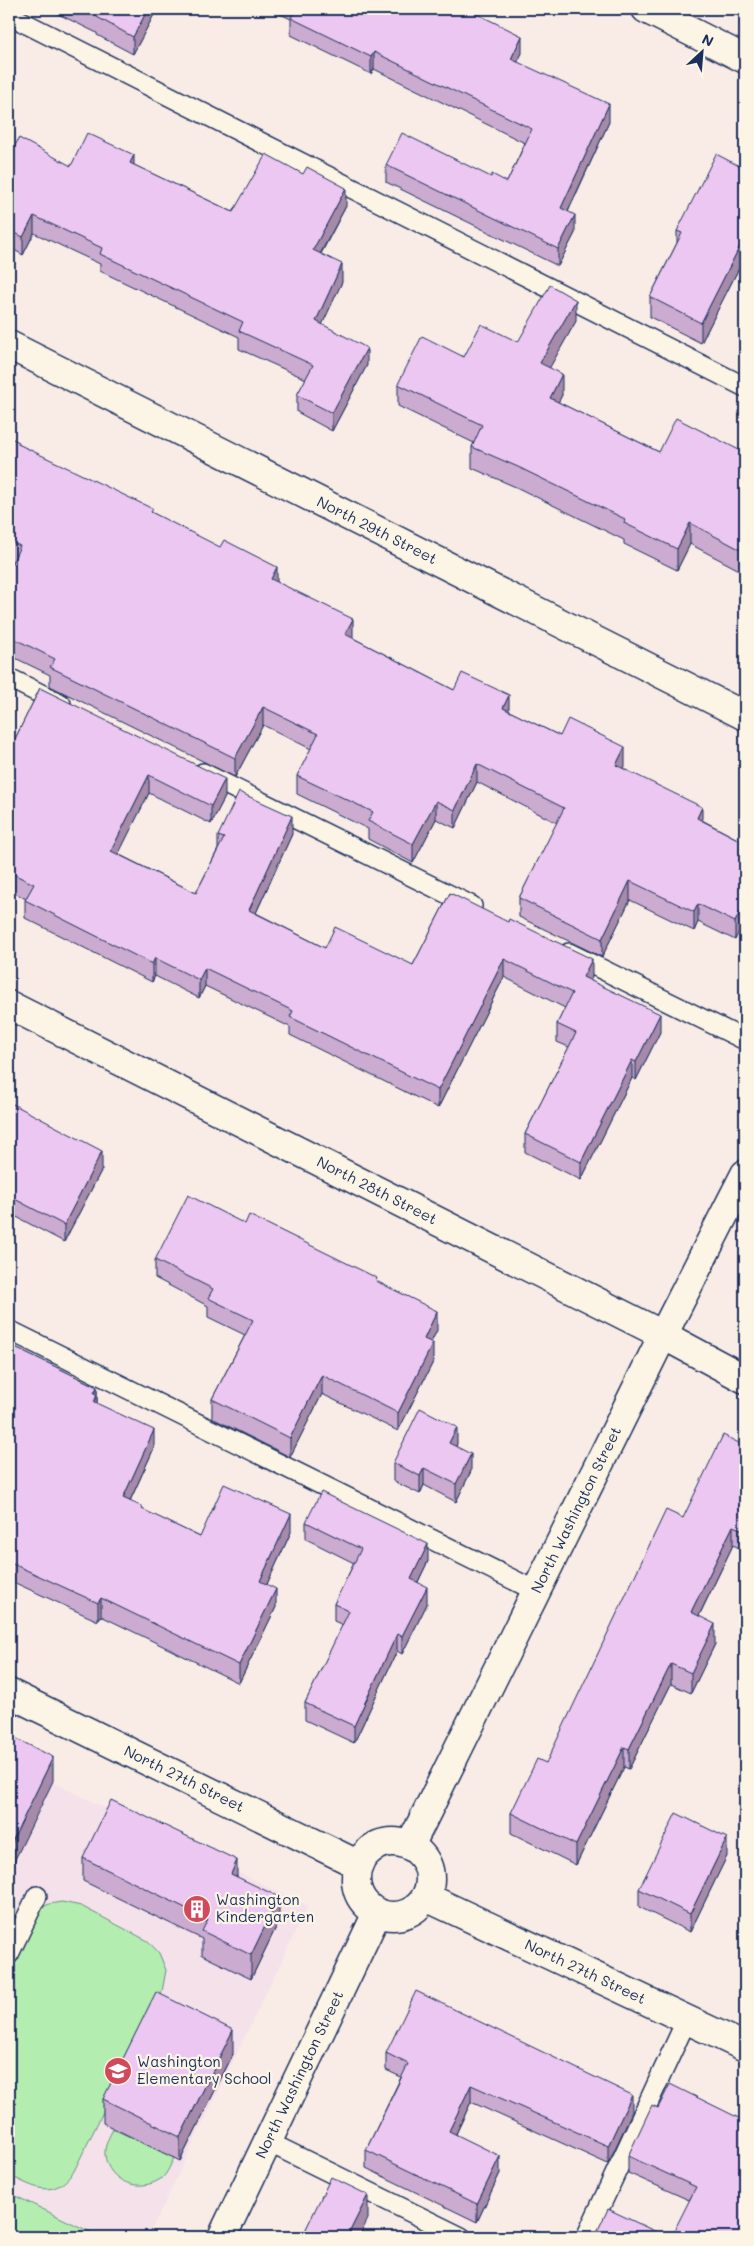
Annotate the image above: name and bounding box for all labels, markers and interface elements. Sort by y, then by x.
north arrow [676,28,726,78]
text: N [699,29,717,51]
street label: North 29th Street [314,491,441,568]
street label: North 28th Street [314,1151,441,1228]
street label: North Washington Street [526,1423,625,1596]
street label: North 27th Street [121,1740,248,1816]
place label: Washington Kindergarten [216,1889,314,1926]
building icon: Washington Kindergarten [182,1894,212,1924]
street label: North 27th Street [522,1934,650,2008]
street label: North Washington Street [250,1987,347,2161]
place label: Washington Elementary School [137,2051,272,2088]
school or university icon: Washington Elementary School [103,2056,133,2086]

